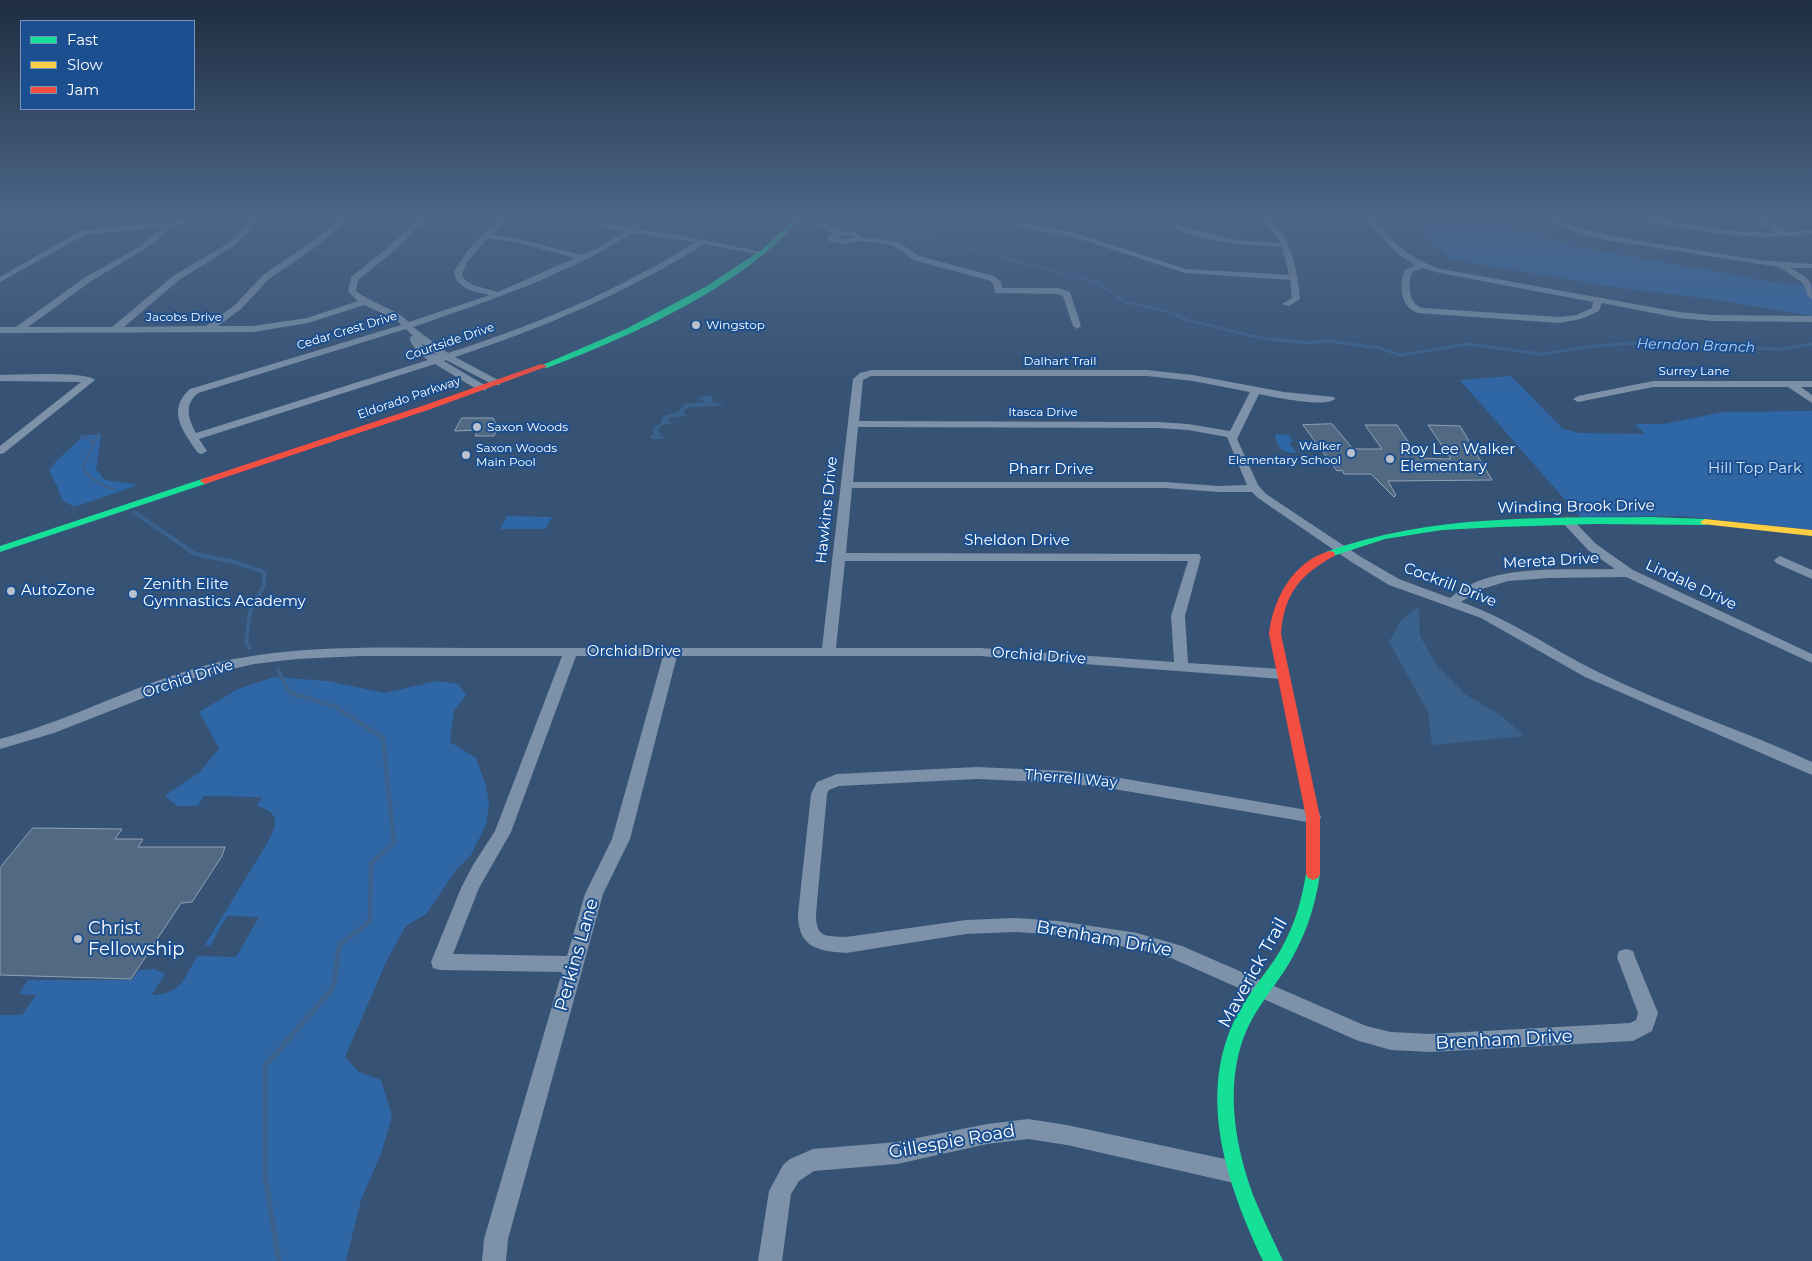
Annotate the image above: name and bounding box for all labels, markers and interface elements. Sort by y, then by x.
legend [20,20,195,110]
text: Fast [67,30,98,49]
text: Slow [67,55,103,74]
text: Jam [67,80,99,99]
street label: Cedar Crest Drive [295,309,399,353]
street label: Jacobs Drive [146,310,222,324]
place label: Wingstop [706,318,765,332]
marker: Wingstop [690,319,702,331]
street label: Courtside Drive [404,320,496,364]
water label: Herndon Branch [1637,336,1755,356]
street label: Dalhart Trail [1023,354,1097,368]
street label: Surrey Lane [1658,364,1730,378]
street label: Eldorado Parkway [356,374,462,422]
street label: Itasca Drive [1008,405,1078,419]
place label: Saxon Woods [487,420,568,434]
marker: Saxon Woods [471,421,483,433]
place label: Walker Elementary School [1228,439,1341,467]
place label: Saxon Woods Main Pool [476,441,557,469]
place label: Roy Lee Walker Elementary [1400,441,1515,476]
marker: Walker Elementary School [1345,447,1357,459]
marker: Saxon Woods Main Pool [460,449,472,461]
marker: Roy Lee Walker Elementary [1384,453,1396,465]
street label: Hawkins Drive [812,455,842,565]
park label: Hill Top Park [1708,460,1802,478]
street label: Pharr Drive [1009,461,1093,479]
street label: Winding Brook Drive [1497,497,1655,517]
street label: Sheldon Drive [964,532,1070,550]
street label: Mereta Drive [1503,549,1599,573]
street label: Lindale Drive [1643,556,1739,614]
street label: Cockrill Drive [1401,559,1499,611]
place label: Zenith Elite Gymnastics Academy [143,576,306,611]
place label: AutoZone [21,582,95,600]
marker: AutoZone [5,585,17,597]
marker: Zenith Elite Gymnastics Academy [127,588,139,600]
street label: Orchid Drive [587,643,681,661]
street label: Orchid Drive [991,644,1087,668]
street label: Orchid Drive [140,656,236,702]
street label: Therrell Way [1024,766,1118,792]
street label: Perkins Lane [551,896,603,1014]
street label: Maverick Trail [1214,914,1292,1032]
street label: Brenham Drive [1034,916,1174,962]
place label: Christ Fellowship [88,918,184,961]
marker: Christ Fellowship [72,933,84,945]
street label: Brenham Drive [1435,1026,1573,1054]
street label: Gillespie Road [887,1120,1017,1164]

